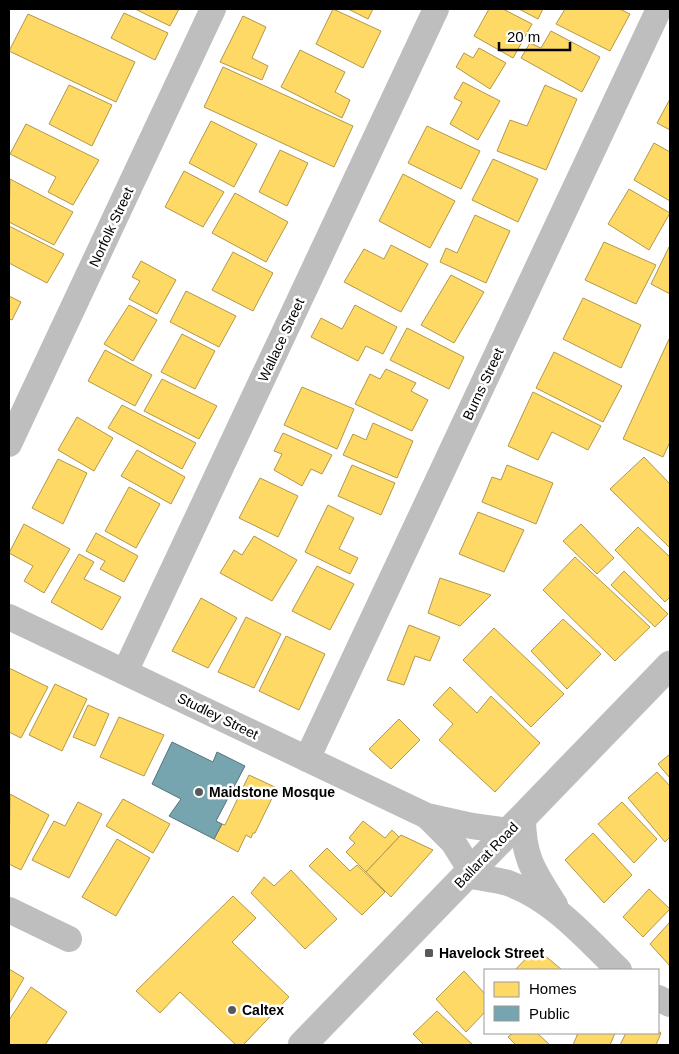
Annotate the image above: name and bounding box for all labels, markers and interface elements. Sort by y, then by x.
scale bar [499,20,570,52]
text: 20 m [507,28,540,45]
street label: Norfolk Street [86,185,136,269]
street label: Wallace Street [255,296,307,384]
street label: Burns Street [459,345,507,423]
street label: Studley Street [175,690,261,743]
place label: Maidstone Mosque [209,784,335,800]
marker: Maidstone Mosque [193,786,205,798]
street label: Ballarat Road [451,819,521,891]
place label: Havelock Street [439,945,544,961]
marker: Havelock Street [423,947,435,959]
legend [484,969,659,1034]
text: Homes [529,980,577,997]
place label: Caltex [242,1002,284,1018]
marker: Caltex [226,1004,238,1016]
text: Public [529,1005,570,1022]

